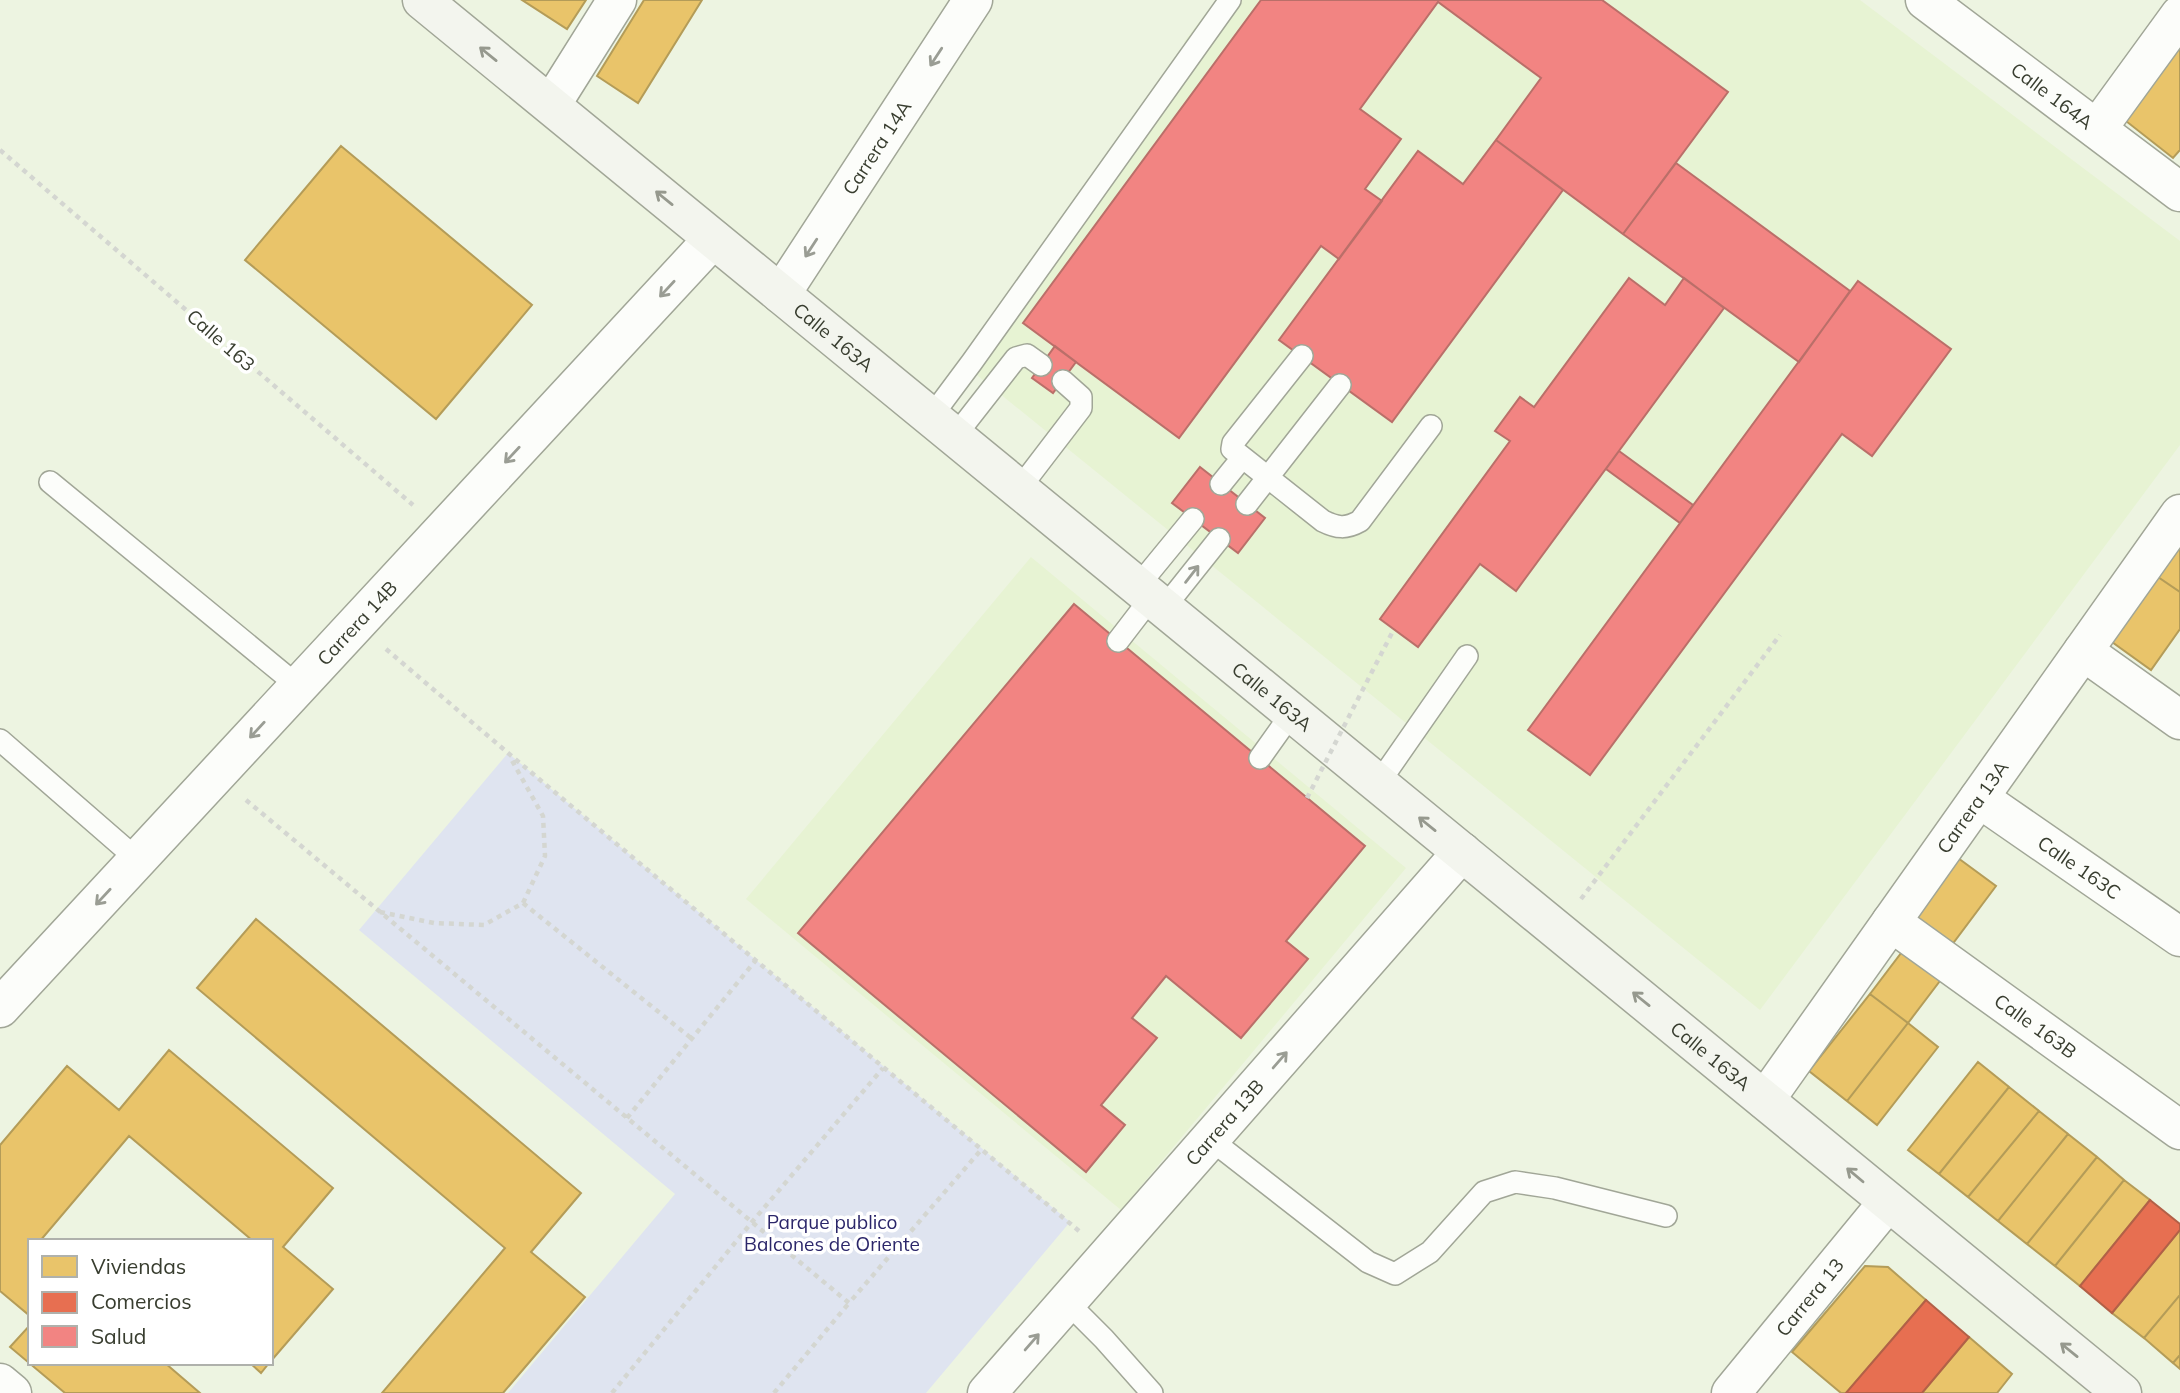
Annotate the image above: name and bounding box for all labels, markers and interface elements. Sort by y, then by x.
one-way arrow [480,46,498,62]
one-way arrow [928,47,943,66]
street label: Calle 164A [2006,57,2098,134]
street label: Carrera 14A [837,96,916,199]
one-way arrow [655,191,673,207]
one-way arrow [804,237,818,257]
one-way arrow [658,280,675,297]
street label: Calle 163A [789,297,879,377]
street label: Calle 163 [182,304,260,376]
one-way arrow [503,446,520,463]
one-way arrow [1184,565,1199,583]
street label: Carrera 14B [312,576,402,670]
street label: Calle 163A [1227,657,1317,736]
one-way arrow [249,721,266,738]
street label: Carrera 13A [1931,756,2014,858]
one-way arrow [1419,816,1437,832]
street label: Calle 163C [2033,830,2126,904]
one-way arrow [94,888,111,905]
street label: Calle 163B [1990,988,2081,1064]
one-way arrow [1633,992,1651,1007]
street label: Calle 163A [1666,1016,1756,1096]
one-way arrow [1272,1052,1288,1070]
street label: Carrera 13B [1180,1074,1269,1171]
one-way arrow [1847,1167,1865,1182]
park label: Parque publico Balcones de Oriente [744,1210,920,1256]
legend [28,1239,273,1365]
text: Viviendas [91,1253,186,1279]
street label: Carrera 13 [1771,1253,1849,1341]
text: Comercios [91,1288,192,1314]
text: Salud [91,1323,146,1349]
one-way arrow [1024,1333,1040,1351]
one-way arrow [2061,1342,2079,1358]

